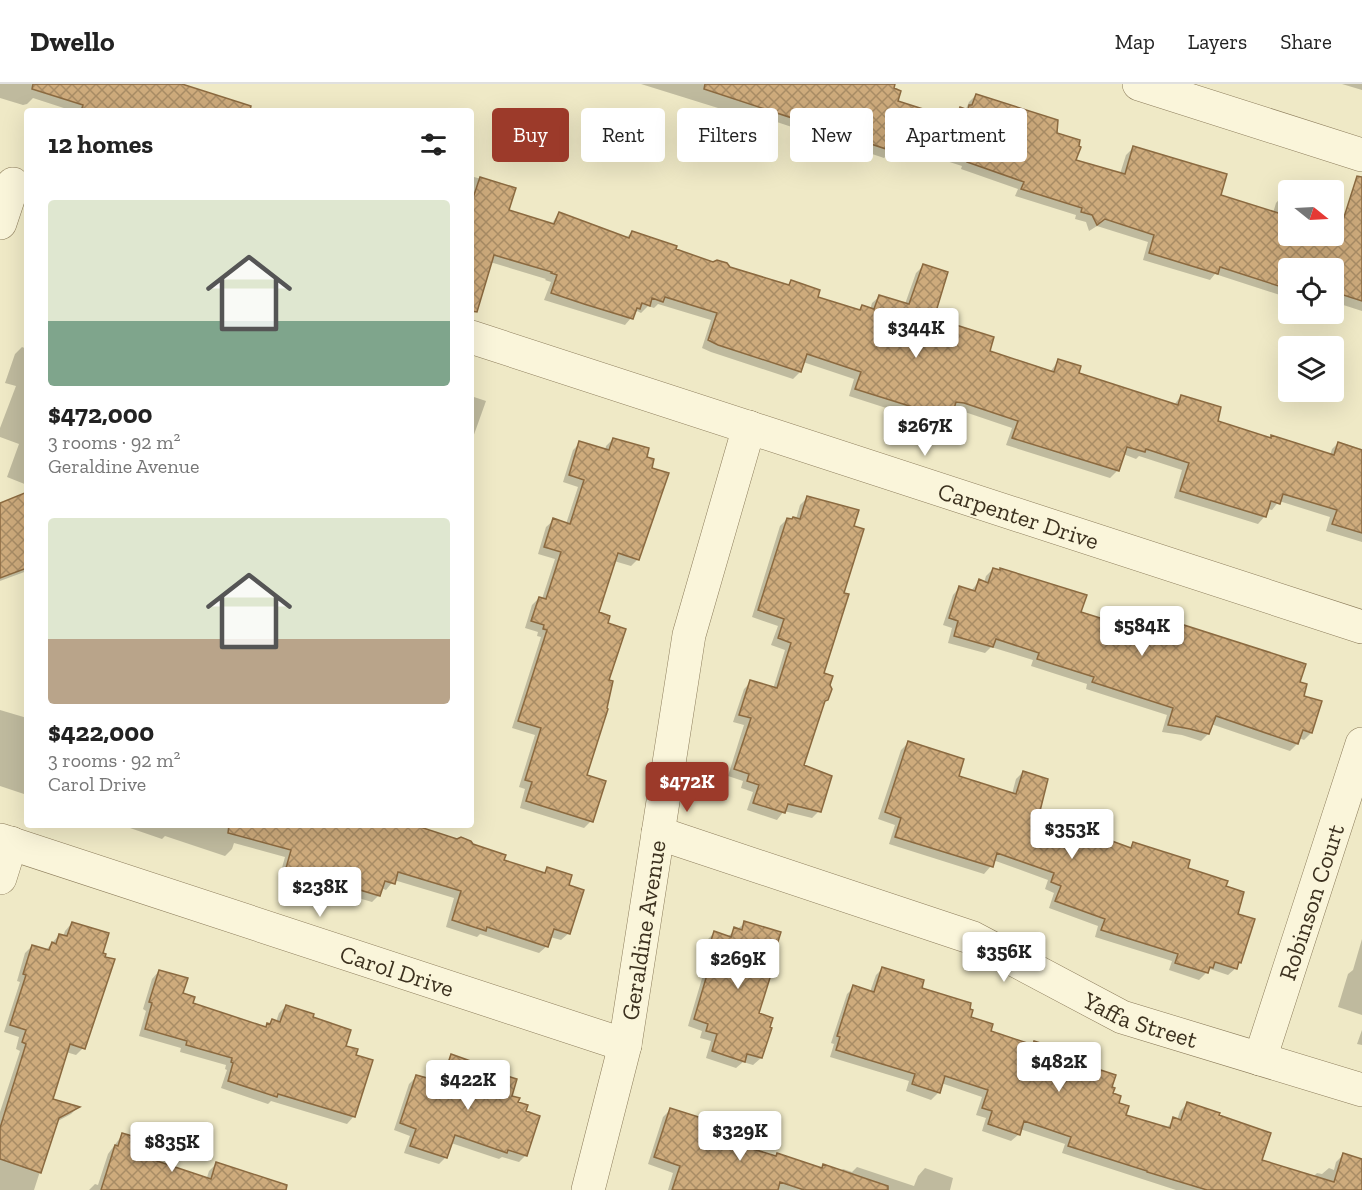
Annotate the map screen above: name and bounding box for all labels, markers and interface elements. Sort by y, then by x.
text: Dwello [30,25,115,58]
text: Map [1115,29,1155,54]
text: Layers [1188,29,1247,54]
text: Share [1280,29,1332,54]
chip: Buy [492,108,569,162]
chip: Rent [581,108,665,162]
chip: Filters [677,108,778,162]
chip: New [790,108,873,162]
chip: Apartment [885,108,1027,162]
text: 12 homes [48,128,153,160]
icon: filters [417,128,450,161]
north arrow [1278,180,1344,246]
map controls [1278,180,1344,402]
icon: home [195,239,303,347]
button: locate [1278,258,1344,324]
pin: $344K [874,308,958,359]
text: $344K [888,315,944,339]
button: layers [1278,336,1344,402]
text: $472,000 [48,398,153,430]
pin: $267K [883,406,967,457]
text: $267K [898,413,952,437]
text: 3 rooms · 92 m² [48,430,180,454]
text: Geraldine Avenue [48,454,199,478]
street label: Carpenter Drive [935,476,1103,555]
icon: home [195,557,303,665]
pin: $584K [1100,606,1184,657]
text: $584K [1114,613,1170,637]
text: $422,000 [48,716,154,748]
text: 3 rooms · 92 m² [48,748,180,772]
pin: $472K [645,762,729,813]
text: $472K [660,769,714,793]
text: Carol Drive [48,772,146,796]
pin: $353K [1030,809,1114,860]
text: $353K [1044,816,1100,840]
street label: Robinson Court [1272,820,1350,984]
street label: Geraldine Avenue [615,838,671,1022]
pin: $238K [278,867,362,918]
text: $238K [292,874,348,898]
pin: $356K [962,932,1046,983]
street label: Carol Drive [337,938,458,1002]
pin: $269K [696,939,780,990]
text: $356K [976,939,1032,963]
text: $269K [710,946,766,970]
street label: Yaffa Street [1078,984,1201,1054]
pin: $482K [1017,1042,1101,1093]
text: $482K [1031,1049,1087,1073]
pin: $422K [426,1060,510,1111]
text: $422K [440,1067,496,1091]
pin: $329K [698,1111,782,1162]
text: $329K [712,1118,768,1142]
pin: $835K [130,1122,214,1173]
text: $835K [144,1129,200,1153]

